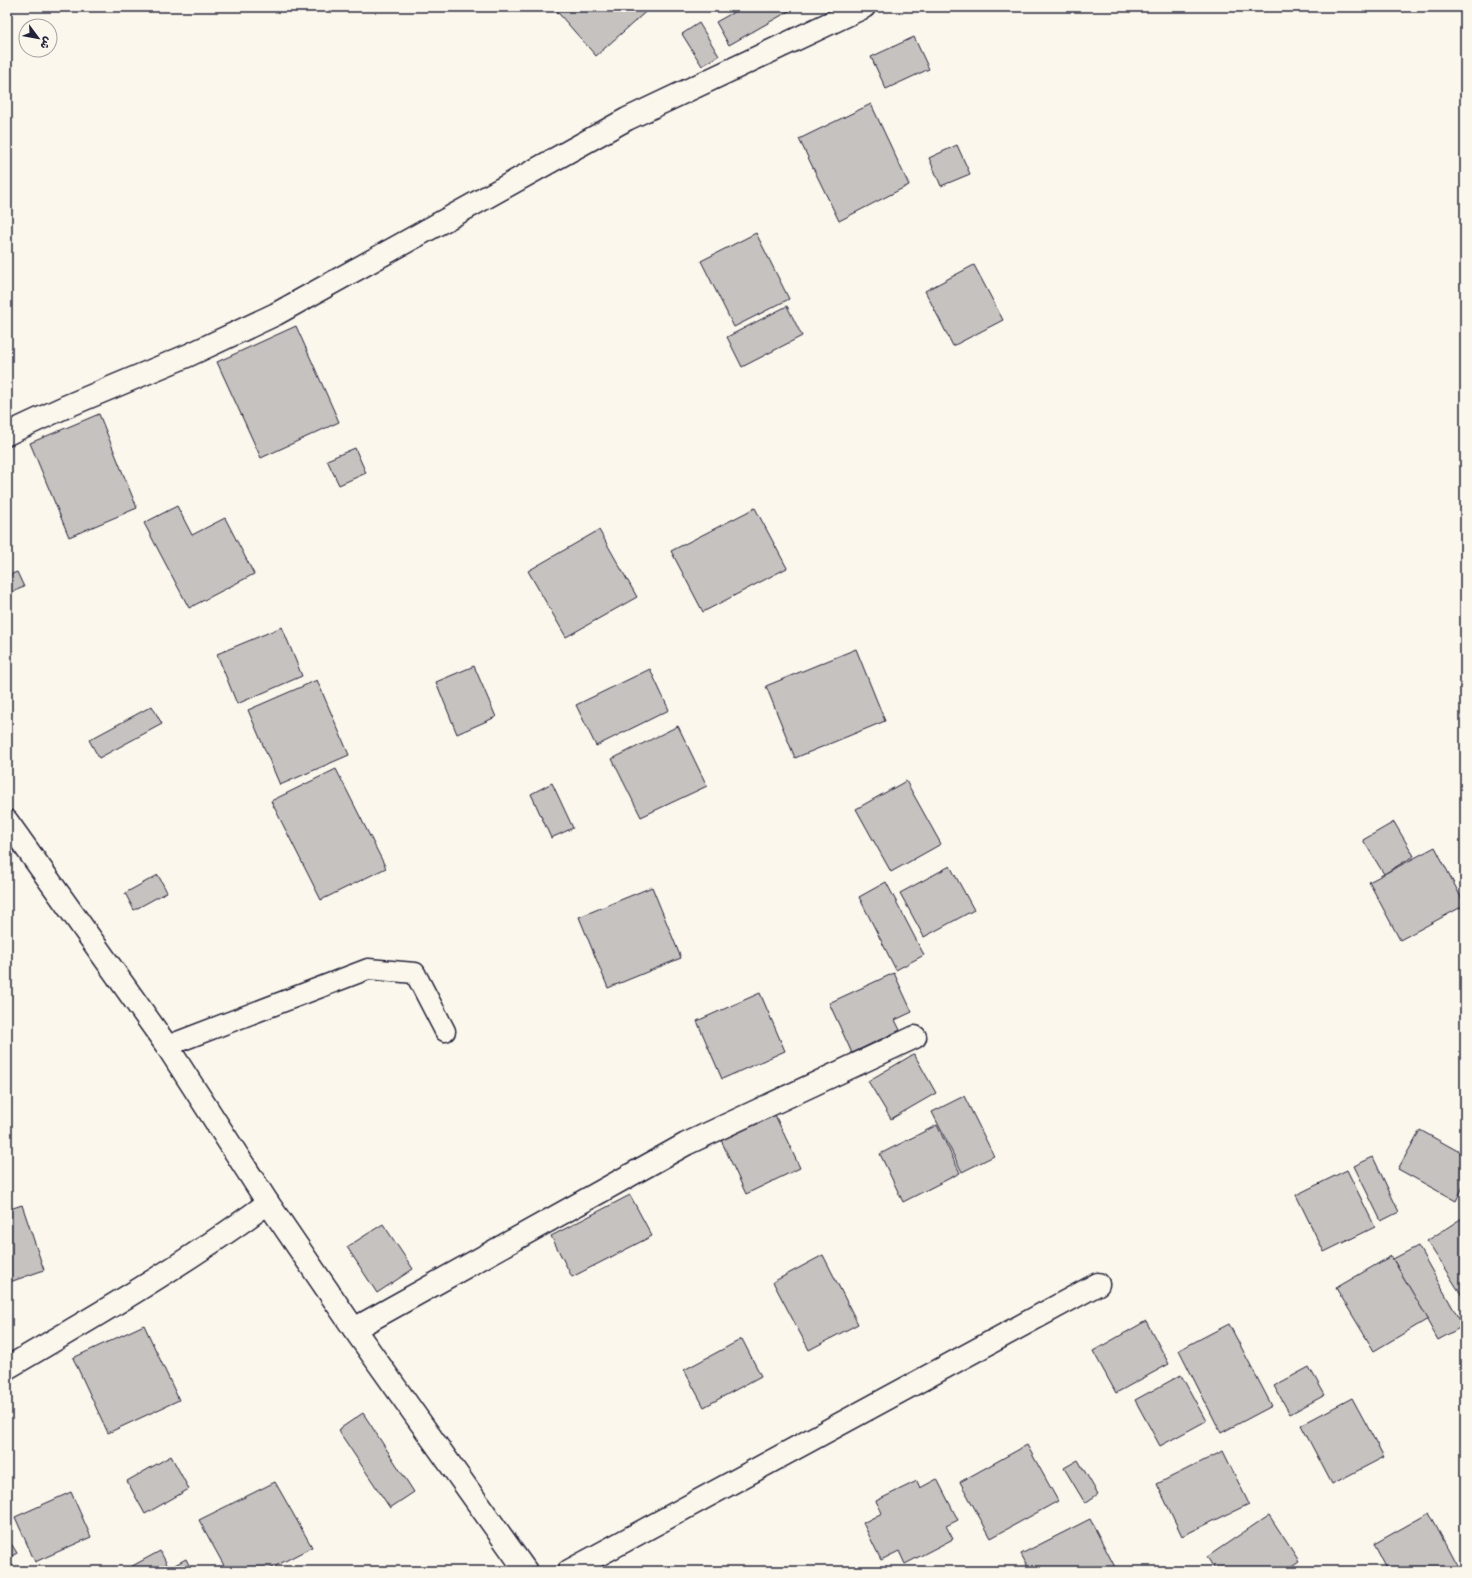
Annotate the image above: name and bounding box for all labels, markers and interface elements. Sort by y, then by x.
north arrow [18,18,58,58]
text: ش [35,33,57,53]

